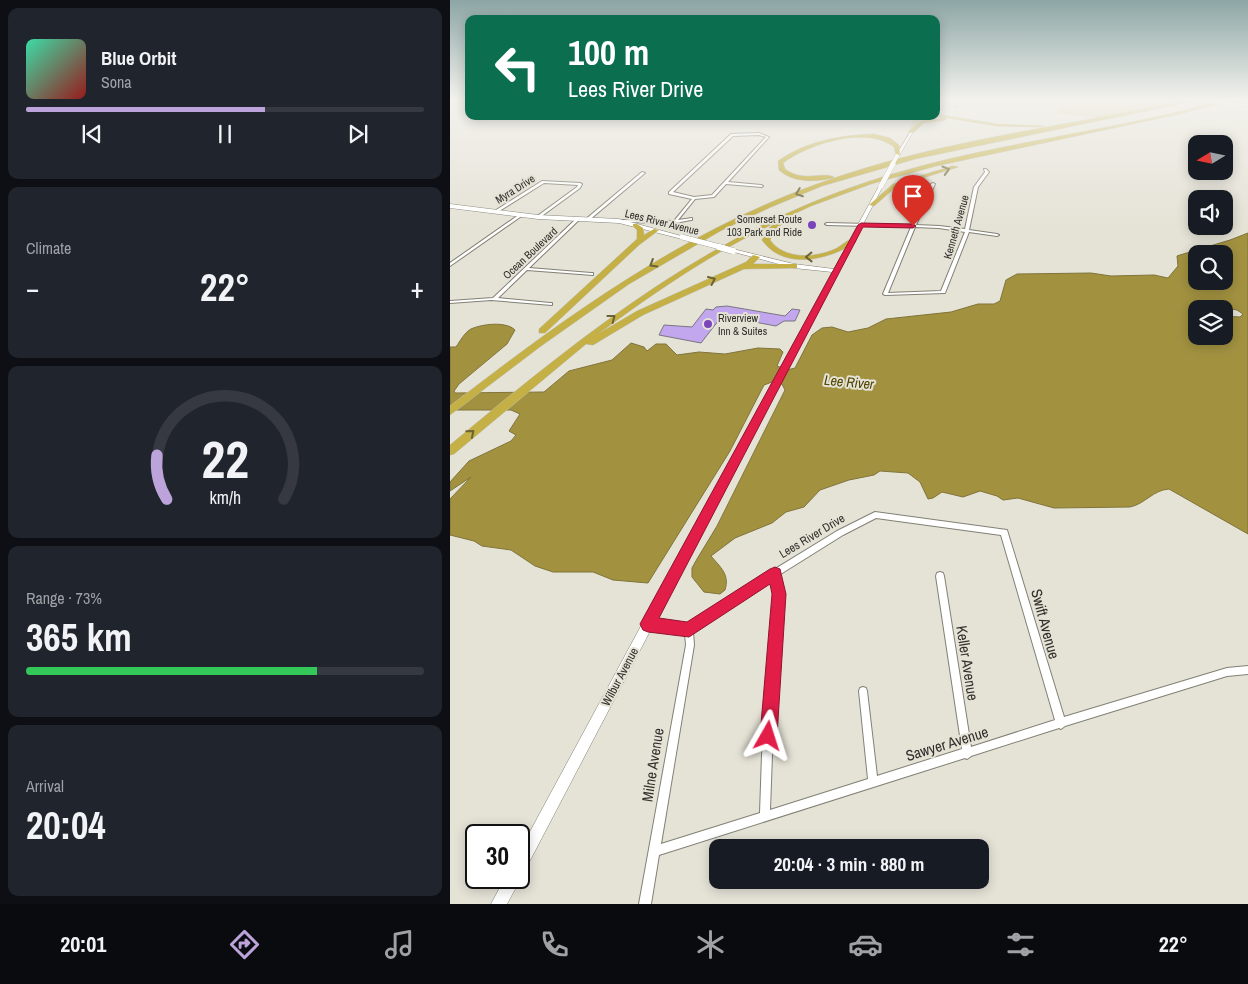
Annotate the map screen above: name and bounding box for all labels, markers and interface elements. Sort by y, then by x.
text: 100 m [568,29,649,76]
icon: left [485,35,550,100]
text: Blue Orbit [101,45,176,71]
text: Sona [101,71,132,93]
text: Lees River Drive [568,74,703,104]
icon: previous [78,120,106,148]
icon: pause [211,120,239,148]
icon: next [344,120,372,148]
north arrow [1188,135,1232,180]
map controls [1188,135,1233,345]
one-way arrow [941,165,950,176]
street label: Myra Drive [493,171,537,207]
pin [892,175,934,226]
icon: arrive [899,182,927,210]
one-way arrow [796,187,804,197]
button: sound [1188,190,1233,235]
street label: Kenneth Avenue [940,193,972,261]
street label: Lees River Avenue [623,206,701,238]
place label: Somerset Route 103 Park and Ride [727,212,802,239]
marker: Somerset Route 103 Park and Ride [806,219,818,231]
street label: Ocean Boulevard [500,224,560,282]
text: Climate [26,237,71,259]
button: search [1188,245,1233,290]
one-way arrow [804,251,812,262]
one-way arrow [650,257,659,267]
text: 22° [200,262,250,313]
text: − [26,269,39,307]
text: + [411,269,424,307]
one-way arrow [707,276,716,287]
button: layers [1188,300,1233,345]
place label: Riverview Inn & Suites [718,311,768,338]
one-way arrow [606,315,616,324]
marker: Riverview Inn & Suites [702,318,714,330]
water label: Lee River [823,371,876,393]
text: 22 [201,424,249,494]
one-way arrow [465,431,474,439]
text: km/h [209,486,241,510]
street label: Lees River Drive [776,510,848,562]
text: Range · 73% [26,587,102,609]
street label: Swift Avenue [1026,587,1065,661]
text: 365 km [26,612,132,663]
street label: Keller Avenue [951,624,984,702]
street label: Wilbur Avenue [598,645,642,709]
position arrow [741,709,793,761]
street label: Sawyer Avenue [903,721,991,766]
street label: Milne Avenue [636,726,669,803]
text: Arrival [26,775,64,797]
text: 20:04 [26,800,106,851]
speed limit sign: 30 [465,824,530,889]
text: 20:04 · 3 min · 880 m [774,851,924,877]
icon: directions [227,927,262,962]
icon: music [382,927,417,962]
icon: phone [537,927,572,962]
icon: climate [693,927,728,962]
icon: car [848,927,883,962]
icon: filters [1003,927,1038,962]
text: 20:01 [60,929,106,959]
text: 22° [1159,929,1188,959]

